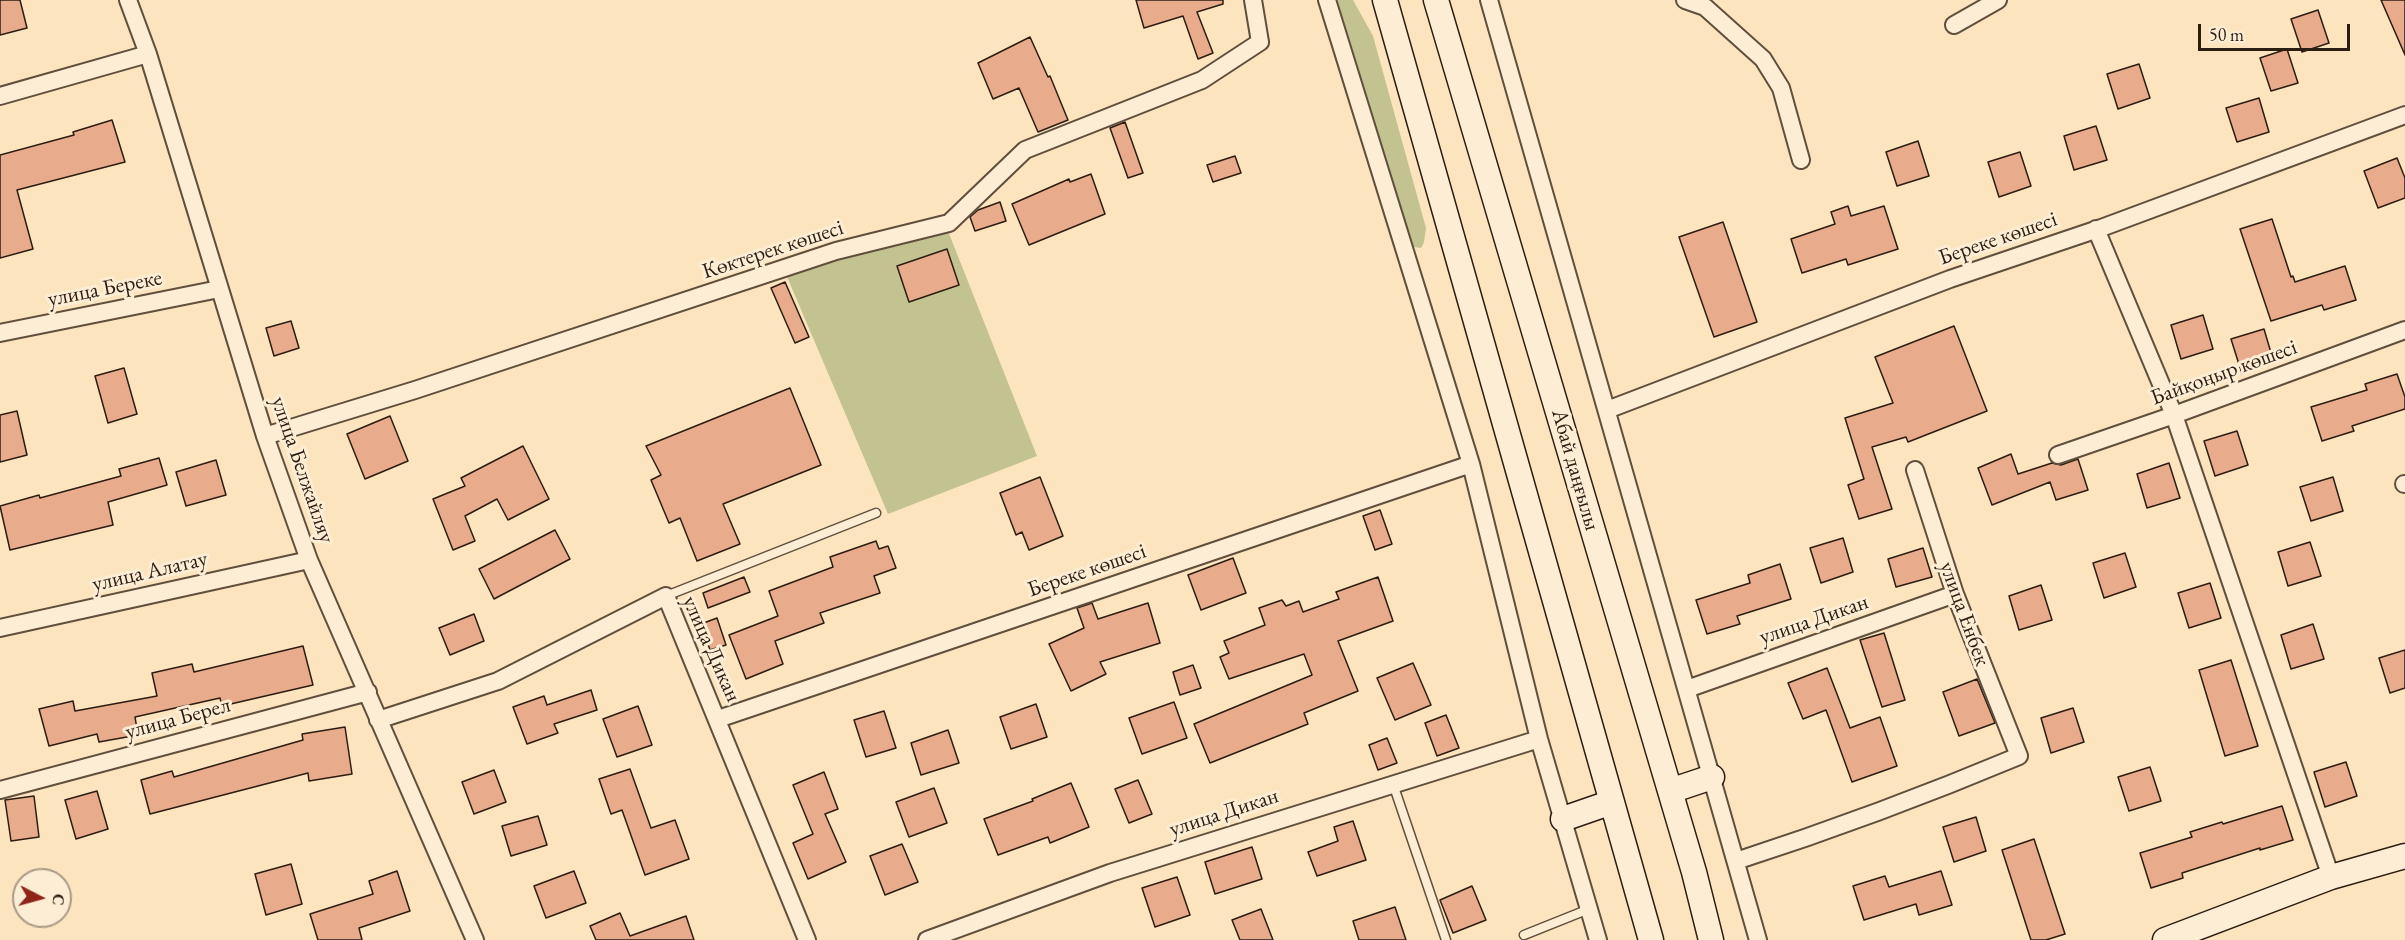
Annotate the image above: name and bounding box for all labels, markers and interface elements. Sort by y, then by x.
scale bar [2201,12,2352,50]
text: 50 m [2209,23,2244,46]
street label: Береке көшесі [1935,206,2061,272]
street label: Көктерек көшесі [699,215,847,285]
street label: улица Береке [46,265,164,313]
street label: Байқоңыр көшесі [2147,334,2301,412]
street label: улица Белжайляу [265,393,339,547]
street label: Абай даңғылы [1545,406,1605,534]
street label: Береке көшесі [1024,538,1150,604]
street label: улица Алатау [90,546,210,598]
street label: улица Енбек [1933,558,1995,670]
street label: улица Дикан [1756,589,1872,651]
street label: улица Дикан [676,592,746,706]
street label: улица Берел [122,692,234,746]
street label: улица Дикан [1166,783,1282,843]
north arrow [12,868,72,928]
text: С [47,893,69,906]

